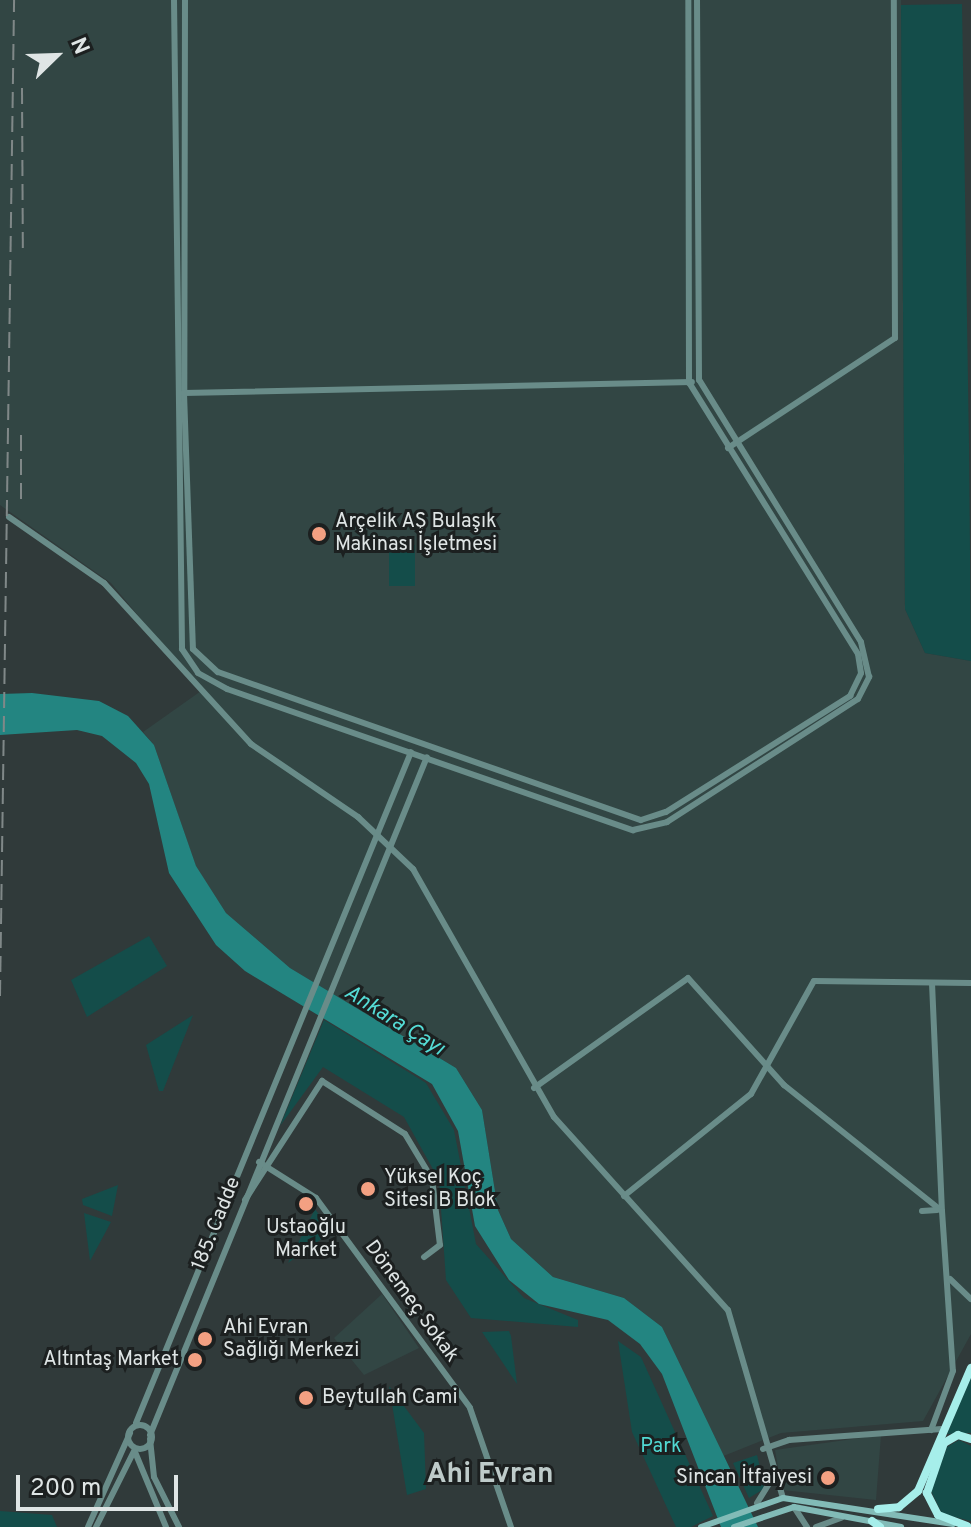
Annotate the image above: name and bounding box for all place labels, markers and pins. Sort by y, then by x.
place label: Arçelik AŞ Bulaşık Makinası İşletmesi [335,510,497,557]
marker: Arçelik AŞ Bulaşık Makinası İşletmesi [310,525,328,543]
place label: Yüksel Koç Sitesi B Blok [384,1166,496,1213]
marker: Yüksel Koç Sitesi B Blok [359,1180,377,1198]
marker: Ustaoğlu Market [297,1195,315,1213]
place label: Ustaoğlu Market [266,1216,346,1263]
place label: Ahi Evran Sağlığı Merkezi [223,1316,359,1363]
marker: Ahi Evran Sağlığı Merkezi [194,1328,216,1350]
place label: Altıntaş Market [43,1348,179,1372]
marker: Altıntaş Market [186,1351,204,1369]
place label: Beytullah Cami [322,1386,457,1410]
marker: Beytullah Cami [297,1389,315,1407]
place label: Sincan İtfaiyesi [676,1466,812,1490]
marker: Sincan İtfaiyesi [819,1469,837,1487]

